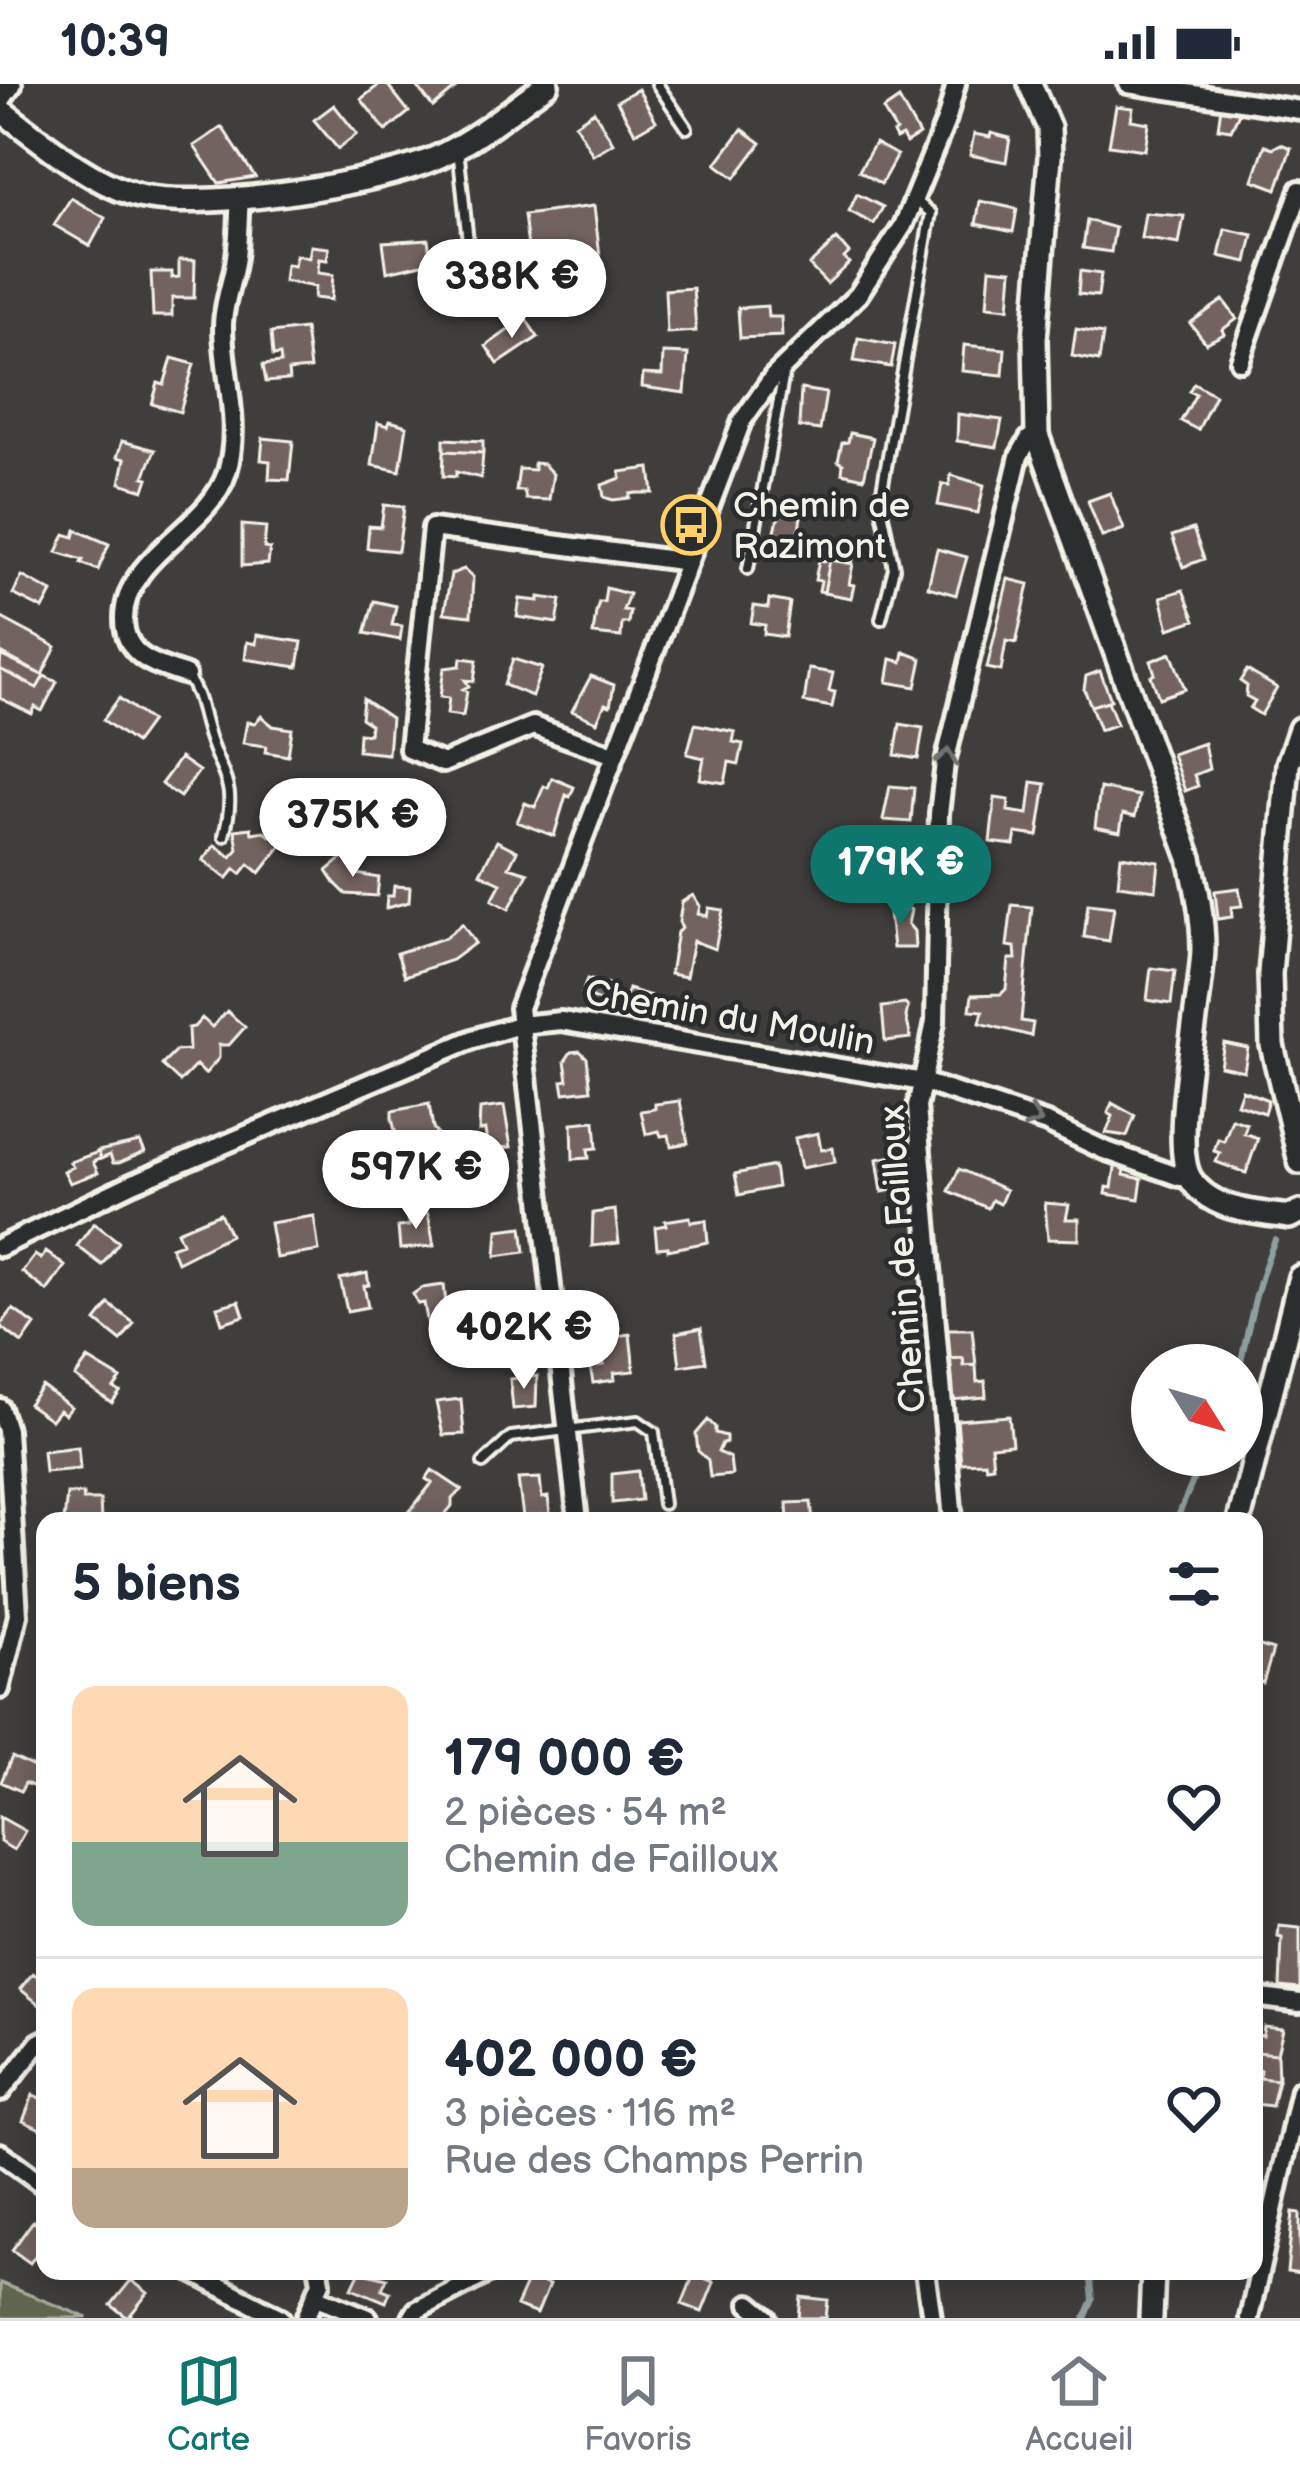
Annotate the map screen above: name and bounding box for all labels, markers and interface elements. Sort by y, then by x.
text: 10:39 [60,15,170,70]
pin: 338K € [414,239,610,341]
text: 338K € [444,254,580,301]
place label: Chemin de Razimont [733,485,910,569]
bus stop icon: Chemin de Razimont [660,494,722,556]
one-way arrow [934,747,959,767]
pin: 375K € [255,778,451,880]
text: 375K € [286,793,420,840]
pin: 179K € [803,825,999,927]
text: 179K € [837,840,965,887]
street label: Chemin du Moulin [581,972,878,1065]
street label: Chemin de Failloux [871,1103,936,1414]
one-way arrow [1022,1105,1043,1129]
pin: 597K € [318,1130,514,1232]
text: 597K € [349,1145,483,1192]
pin: 402K € [426,1290,622,1392]
text: 402K € [455,1305,593,1352]
north arrow [1131,1344,1263,1476]
map controls [1131,1344,1263,1476]
icon: filters [1161,1551,1227,1617]
text: 5 biens [72,1554,241,1615]
text: 179 000 € [444,1729,685,1790]
icon: home [168,1734,312,1878]
icon: heart [1161,1773,1227,1839]
text: 2 pièces · 54 m² [444,1790,727,1837]
text: Chemin de Failloux [444,1837,778,1884]
text: 402 000 € [444,2030,698,2091]
icon: home [168,2036,312,2180]
icon: heart [1161,2075,1227,2141]
text: 3 pièces · 116 m² [444,2091,736,2138]
text: Rue des Champs Perrin [444,2138,864,2185]
tab: Carte [167,2348,250,2460]
tab: Favoris [584,2348,692,2460]
tab: Accueil [1025,2348,1133,2460]

